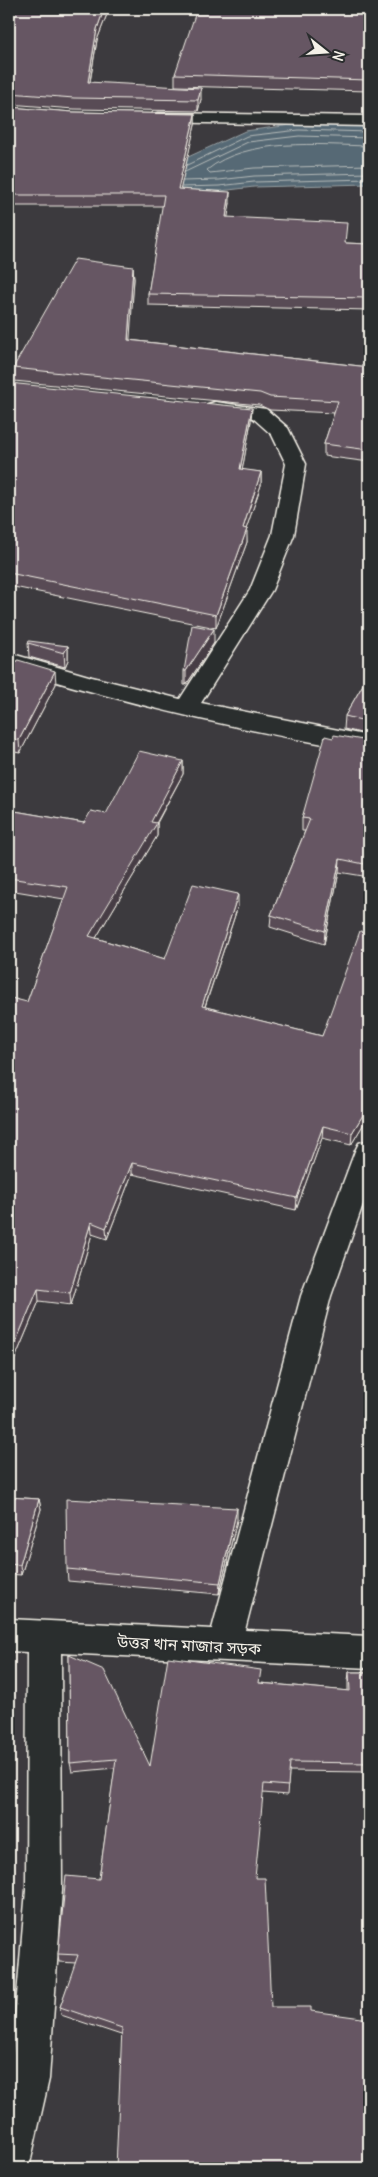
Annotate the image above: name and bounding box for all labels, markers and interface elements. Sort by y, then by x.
north arrow [300,28,350,78]
text: N [328,49,348,63]
street label: উত্তর খান মাজার সড়ক [116,1631,263,1659]

